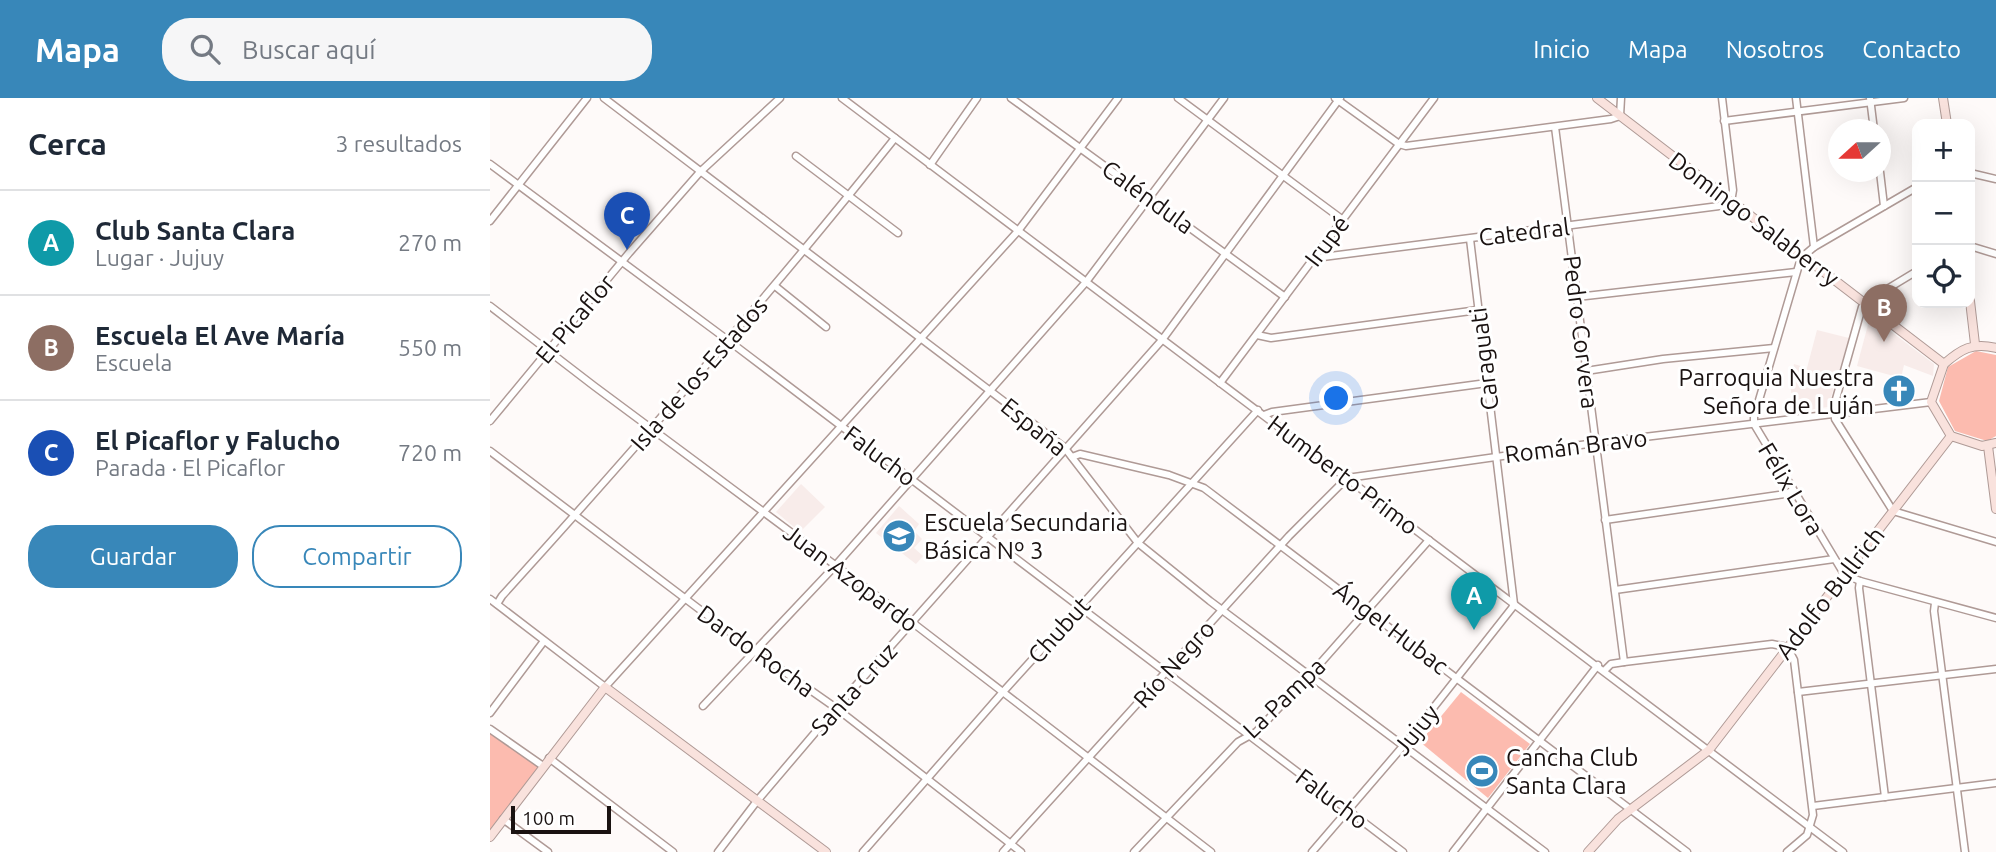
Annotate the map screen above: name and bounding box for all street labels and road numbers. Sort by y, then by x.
street label: Domingo Salaberry [1664,146,1845,292]
street label: Caléndula [1097,155,1199,239]
street label: Irupé [1299,210,1355,272]
street label: Catedral [1477,213,1571,251]
street label: Pedro Corvera [1558,254,1604,410]
street label: El Picaflor [530,269,620,369]
street label: Isla de los Estados [625,292,773,456]
street label: Caraguati [1464,306,1504,412]
street label: España [996,393,1072,461]
street label: Humberto Primo [1263,410,1423,540]
street label: Falucho [839,420,921,492]
street label: Román Bravo [1503,424,1649,468]
street label: Félix Lora [1753,438,1829,540]
street label: Juan Azopardo [778,519,924,637]
street label: Adolfo Bullrich [1770,522,1890,664]
street label: Ángel Hubac [1329,575,1454,680]
street label: Chubut [1022,591,1096,668]
street label: Dardo Rocha [692,599,820,703]
street label: Río Negro [1128,615,1220,713]
street label: Santa Cruz [806,637,902,741]
street label: La Pampa [1237,652,1331,744]
street label: Jujuy [1388,699,1445,760]
street label: Falucho [1291,763,1373,835]

